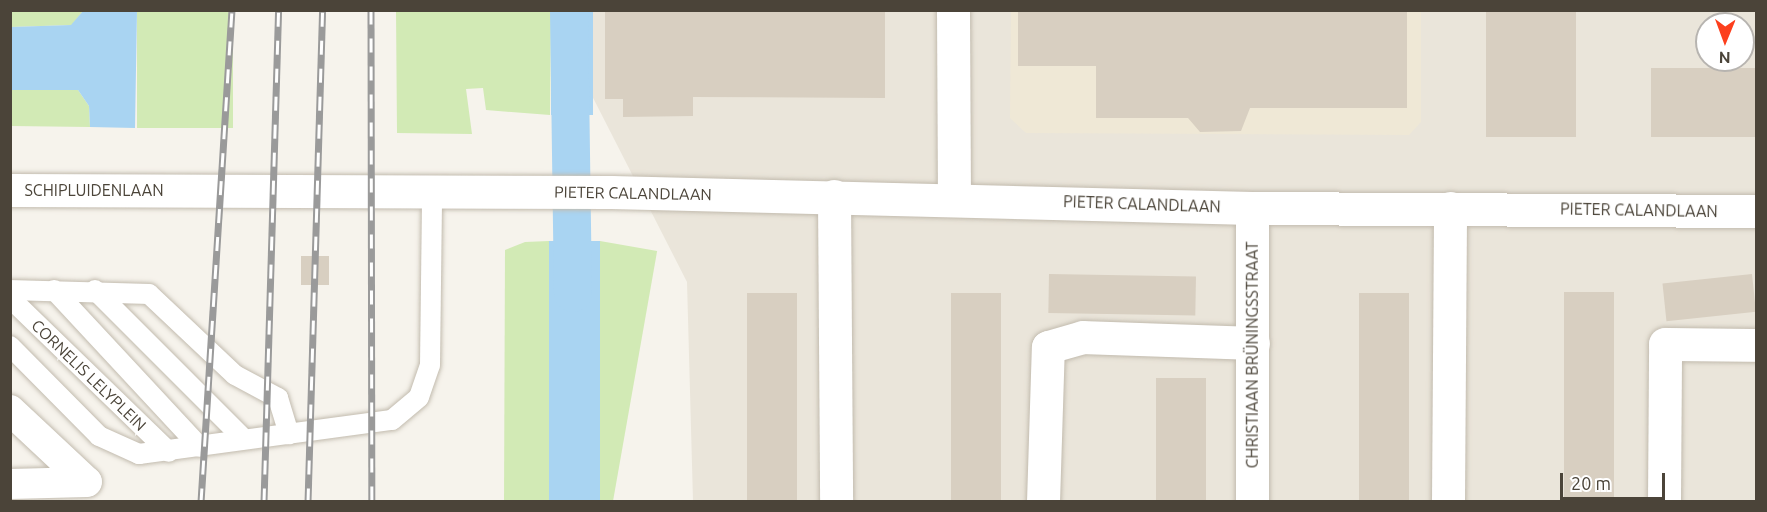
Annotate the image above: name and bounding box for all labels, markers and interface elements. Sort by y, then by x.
north arrow [1695,12,1755,72]
text: N [1719,49,1731,67]
street label: SCHIPLUIDENLAAN [24,180,164,200]
street label: PIETER CALANDLAAN [554,182,712,204]
street label: PIETER CALANDLAAN [1063,192,1221,216]
street label: PIETER CALANDLAAN [1560,199,1718,221]
street label: CHRISTIAAN BRÜNINGSSTRAAT [1242,242,1262,468]
street label: CORNELIS LELYPLEIN [28,315,150,435]
scale bar [1563,461,1668,499]
text: 20 m [1571,473,1611,493]

